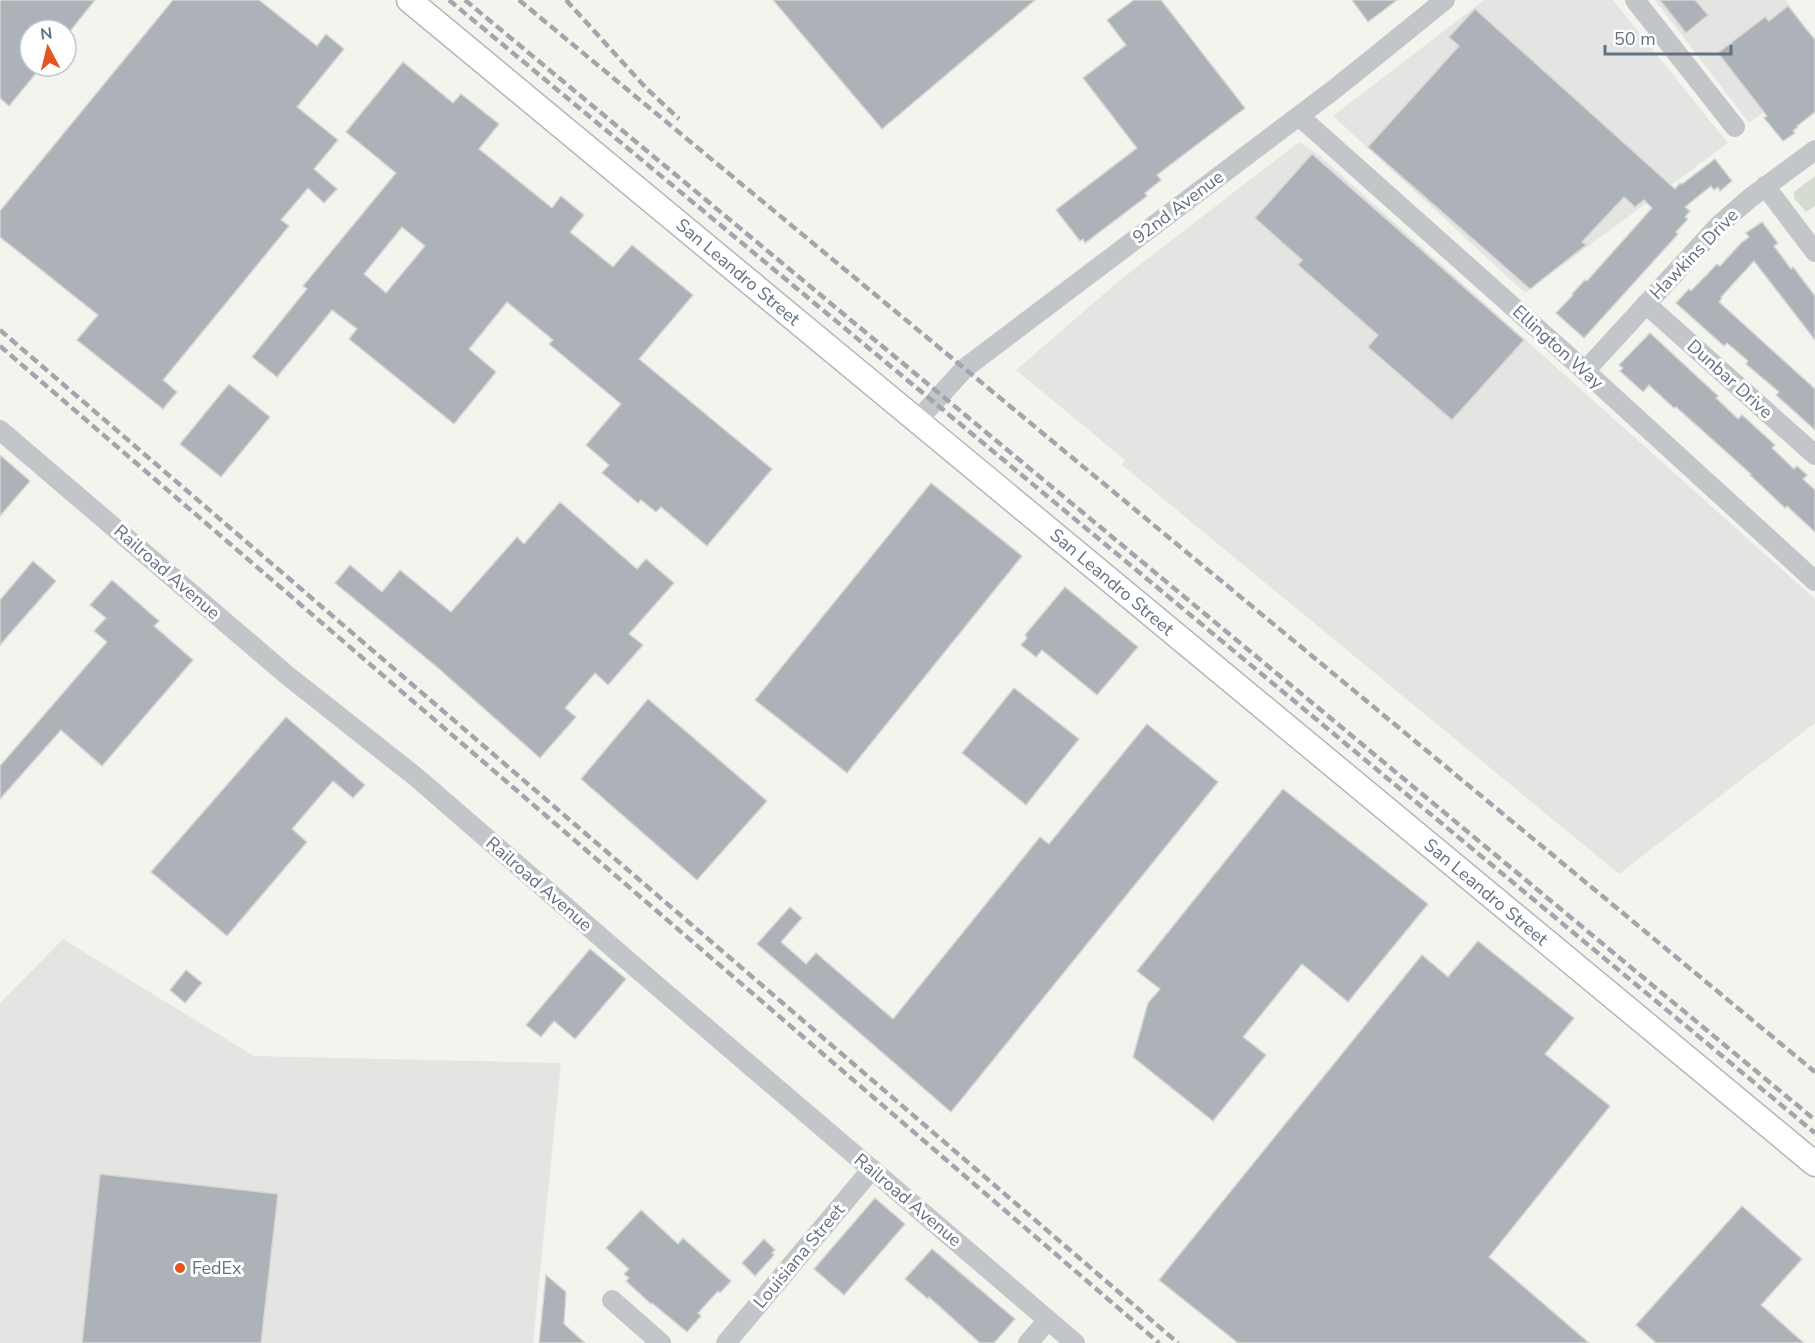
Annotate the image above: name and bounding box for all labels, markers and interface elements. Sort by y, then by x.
north arrow [18,18,78,78]
scale bar [1605,18,1731,56]
text: N [39,22,54,46]
text: 50 m [1614,27,1656,51]
street label: 92nd Avenue [1128,165,1228,249]
street label: Hawkins Drive [1644,203,1744,305]
street label: San Leandro Street [671,213,806,331]
street label: Ellington Way [1507,300,1609,395]
street label: Dunbar Drive [1682,334,1778,424]
street label: Railroad Avenue [109,519,225,625]
street label: San Leandro Street [1045,523,1180,641]
street label: Railroad Avenue [481,831,597,937]
street label: San Leandro Street [1419,833,1554,951]
street label: Railroad Avenue [849,1148,967,1252]
street label: Louisiana Street [748,1198,850,1313]
place label: FedEx [192,1256,242,1280]
marker: FedEx [173,1261,187,1275]

